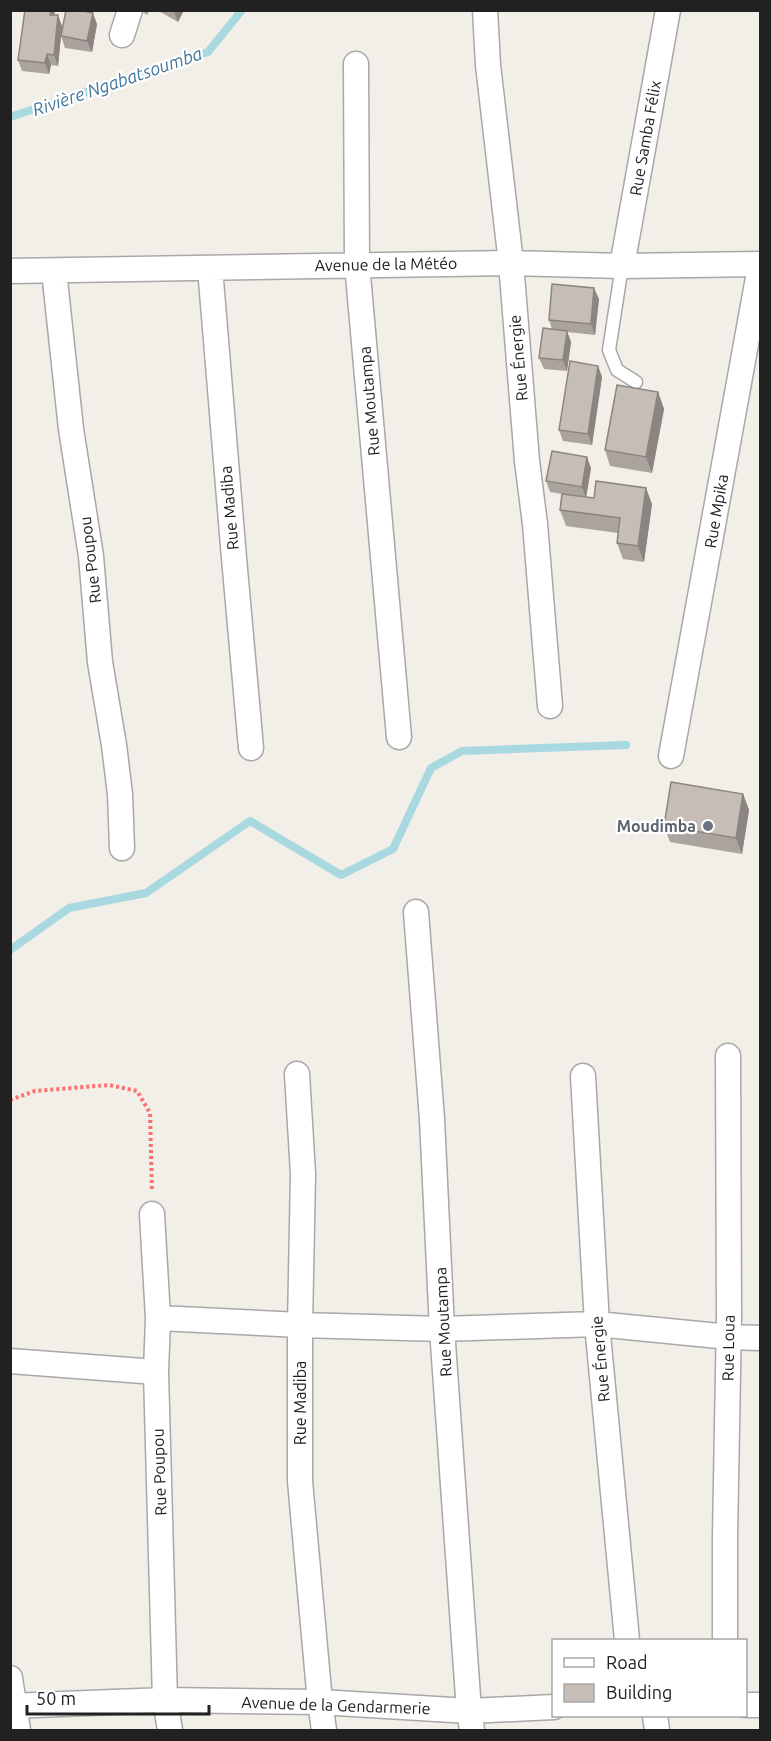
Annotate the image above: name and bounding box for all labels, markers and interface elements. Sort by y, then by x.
water label: Rivière Ngabatsoumba [30,42,205,119]
street label: Rue Samba Félix [626,79,664,197]
street label: Avenue de la Météo [314,254,458,274]
street label: Rue Énergie [503,314,531,402]
street label: Rue Moutampa [355,345,383,457]
street label: Rue Madiba [216,465,242,551]
street label: Rue Mpika [701,472,731,550]
street label: Rue Poupou [76,516,104,604]
place label: Moudimba [617,817,696,835]
marker: Moudimba [701,819,715,833]
street label: Rue Moutampa [431,1267,455,1377]
street label: Rue Énergie [585,1315,613,1403]
street label: Rue Loua [718,1315,738,1381]
street label: Rue Madiba [291,1361,309,1445]
street label: Rue Poupou [148,1428,170,1516]
legend [552,1639,747,1717]
text: Road [606,1652,648,1672]
scale bar [27,1678,208,1716]
text: Building [606,1682,672,1702]
text: 50 m [36,1688,76,1708]
street label: Avenue de la Gendarmerie [241,1693,431,1717]

